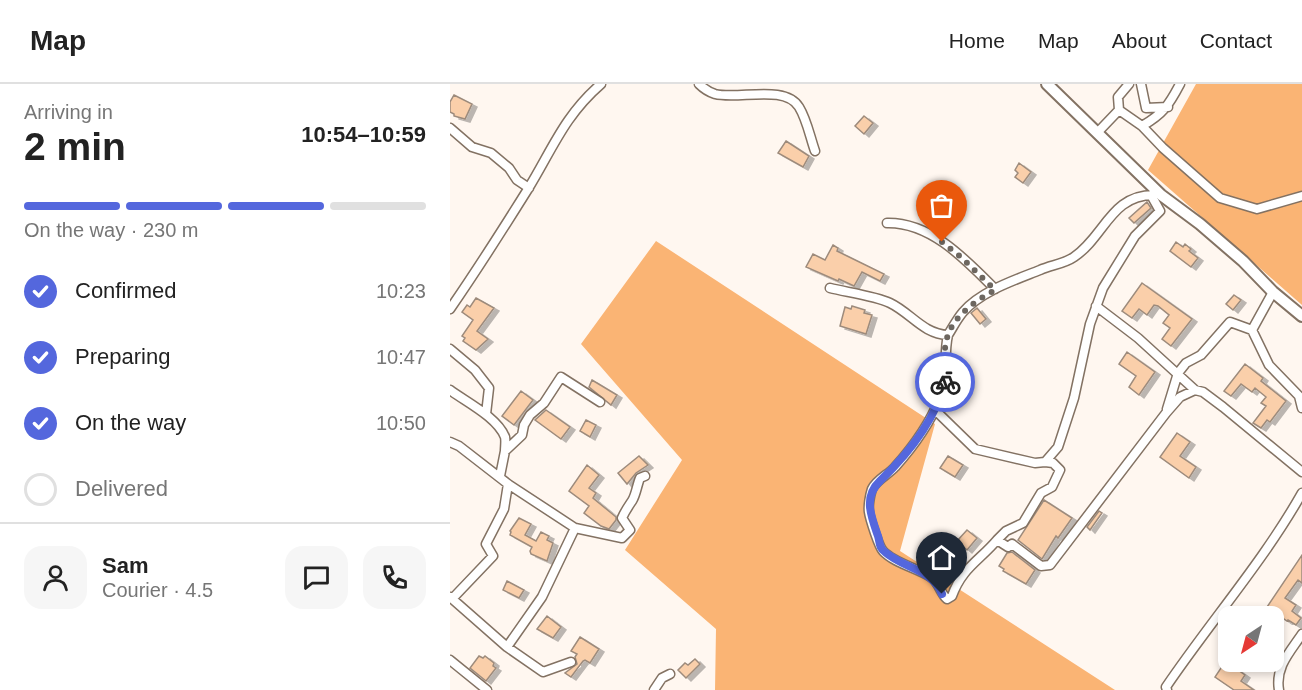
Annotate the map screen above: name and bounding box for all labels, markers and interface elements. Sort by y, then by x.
text: Map [30,25,86,56]
text: Home [949,29,1005,52]
text: Map [1038,29,1079,52]
text: About [1112,29,1167,52]
text: Contact [1200,29,1272,52]
text: Arriving in [24,101,113,123]
text: 10:54–10:59 [301,122,426,147]
text: 2 min [24,125,126,168]
pin [916,180,967,242]
icon: bag [925,189,958,222]
text: On the way · 230 m [24,219,199,241]
icon: check [24,275,57,308]
text: Confirmed [75,278,176,303]
text: 10:23 [376,280,426,302]
icon: check [24,341,57,374]
text: Preparing [75,344,170,369]
text: 10:47 [376,346,426,368]
courier [915,352,975,412]
icon: bike [929,366,962,399]
icon: check [24,407,57,440]
text: On the way [75,410,186,435]
text: 10:50 [376,412,426,434]
text: Delivered [75,476,168,501]
pin [916,532,967,594]
icon: home [925,541,958,574]
button: person [24,546,87,609]
button: chat [285,546,348,609]
button: phone [363,546,426,609]
text: Sam [102,553,148,578]
text: Courier · 4.5 [102,579,213,601]
north arrow [1218,606,1284,672]
map controls [1218,606,1284,672]

